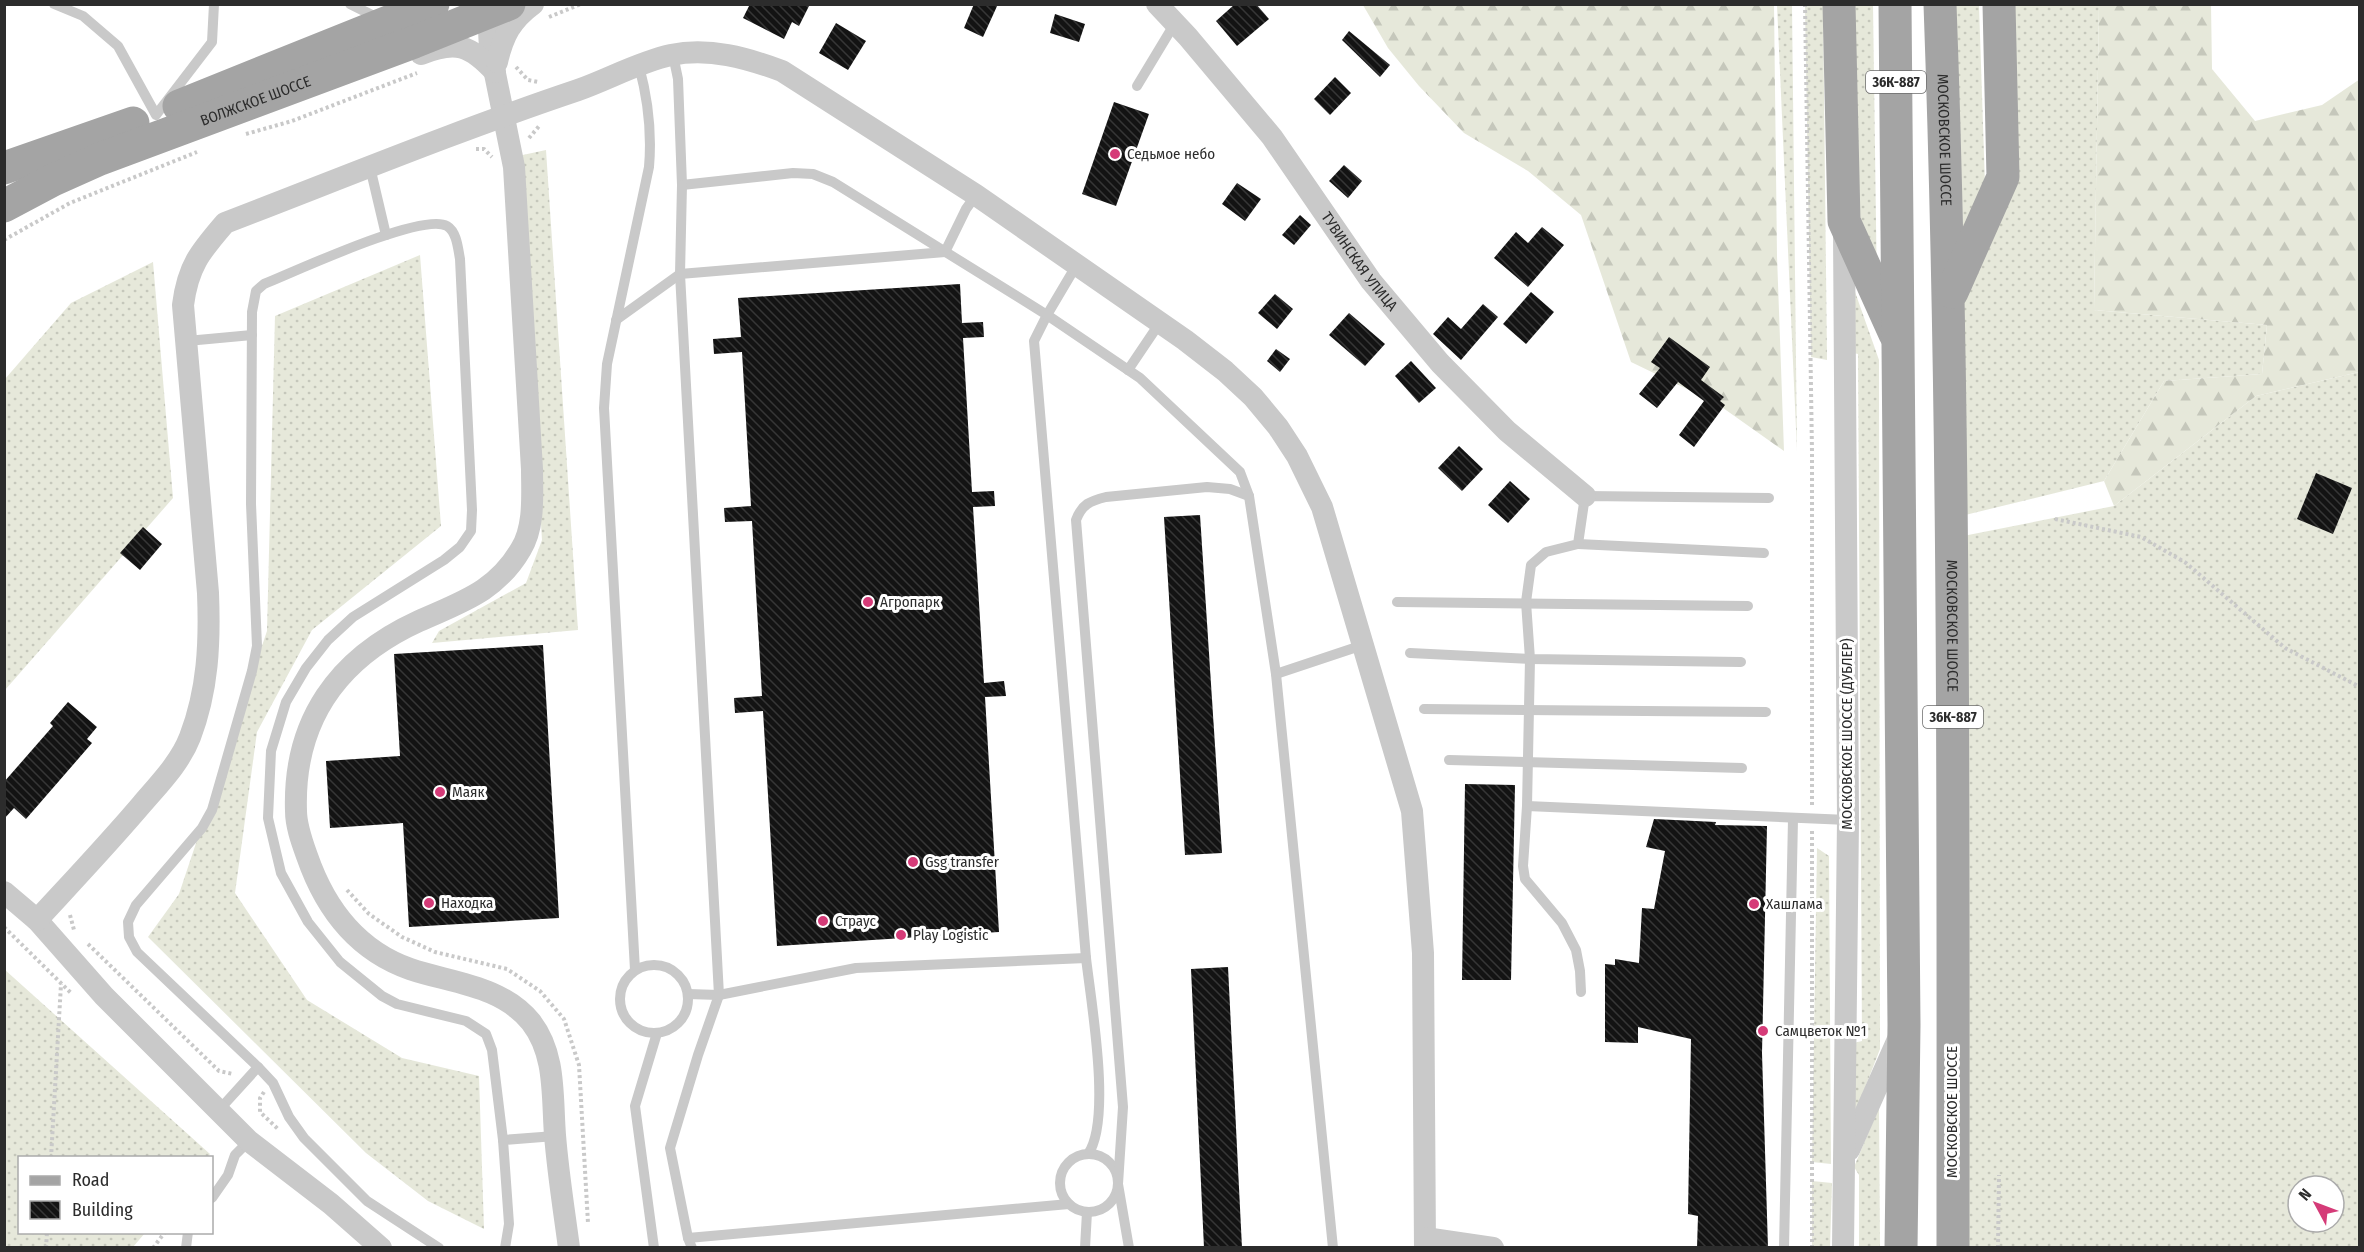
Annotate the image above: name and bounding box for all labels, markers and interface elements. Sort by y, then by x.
road number: 36К-887 [1866,71,1926,93]
street label: ВОЛЖСКОЕ ШОССЕ [198,72,313,130]
street label: МОСКОВСКОЕ ШОССЕ [1933,74,1955,206]
place label: Седьмое небо [1127,145,1215,163]
marker: Седьмое небо [1108,147,1122,161]
street label: ТУВИНСКАЯ УЛИЦА [1317,209,1401,315]
street label: МОСКОВСКОЕ ШОССЕ [1943,560,1962,692]
place label: Агропарк [880,593,940,611]
marker: Агропарк [861,595,875,609]
street label: МОСКОВСКОЕ ШОССЕ (ДУБЛЕР) [1838,638,1856,830]
road number: 36К-887 [1923,706,1983,728]
place label: Маяк [452,783,485,801]
marker: Маяк [433,785,447,799]
place label: Gsg transfer [925,853,1000,871]
marker: Gsg transfer [906,855,920,869]
place label: Находка [441,894,493,912]
place label: Хашлама [1766,895,1823,913]
marker: Находка [422,896,436,910]
marker: Хашлама [1747,897,1761,911]
place label: Страус [835,912,877,930]
marker: Страус [816,914,830,928]
place label: Play Logistic [913,926,989,944]
marker: Play Logistic [894,928,908,942]
place label: Самцветок №1 [1775,1022,1867,1040]
marker: Самцветок №1 [1756,1024,1770,1038]
street label: МОСКОВСКОЕ ШОССЕ [1943,1046,1961,1178]
legend [18,1156,213,1234]
text: Road [72,1169,109,1191]
north arrow [2286,1174,2346,1234]
text: N [2295,1185,2315,1204]
text: Building [72,1199,133,1221]

